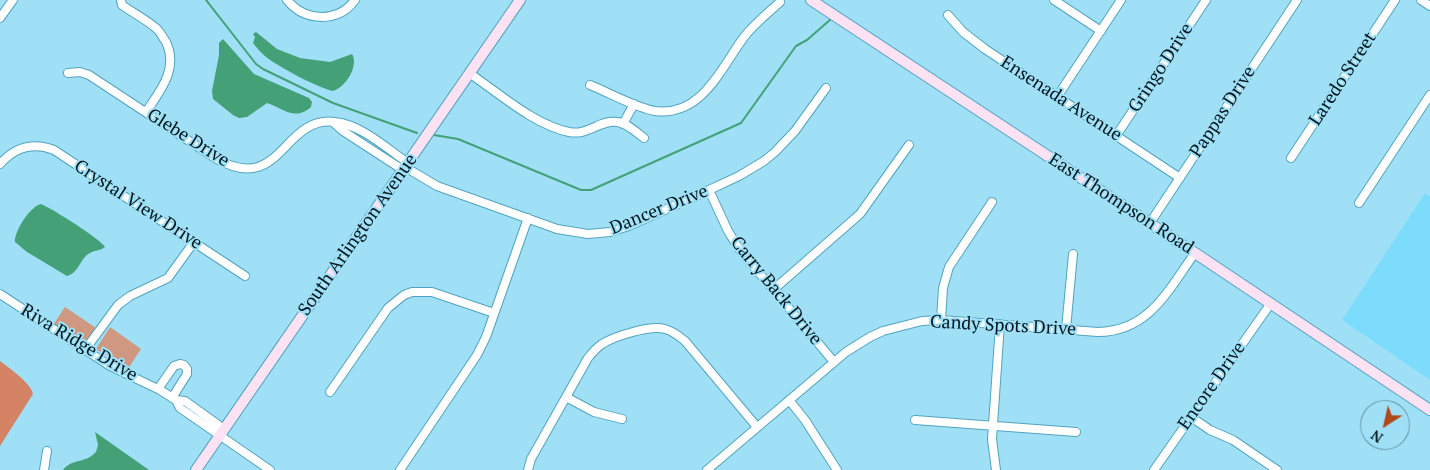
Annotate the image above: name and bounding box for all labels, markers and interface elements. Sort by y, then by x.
street label: Gringo Drive [1124,19,1198,117]
street label: Laredo Street [1305,28,1381,130]
street label: Ensenada Avenue [996,52,1126,146]
street label: Pappas Drive [1186,62,1260,162]
street label: Glebe Drive [143,104,233,172]
street label: East Thompson Road [1044,149,1198,259]
street label: South Arlington Avenue [294,150,422,320]
street label: Crystal View Drive [70,156,206,254]
street label: Dancer Drive [607,181,711,239]
street label: Carry Back Drive [726,232,826,350]
street label: Riva Ridge Drive [17,300,141,386]
street label: Candy Spots Drive [929,311,1077,341]
street label: Encore Drive [1174,338,1250,434]
north arrow [1360,400,1410,450]
text: N [1367,426,1386,448]

